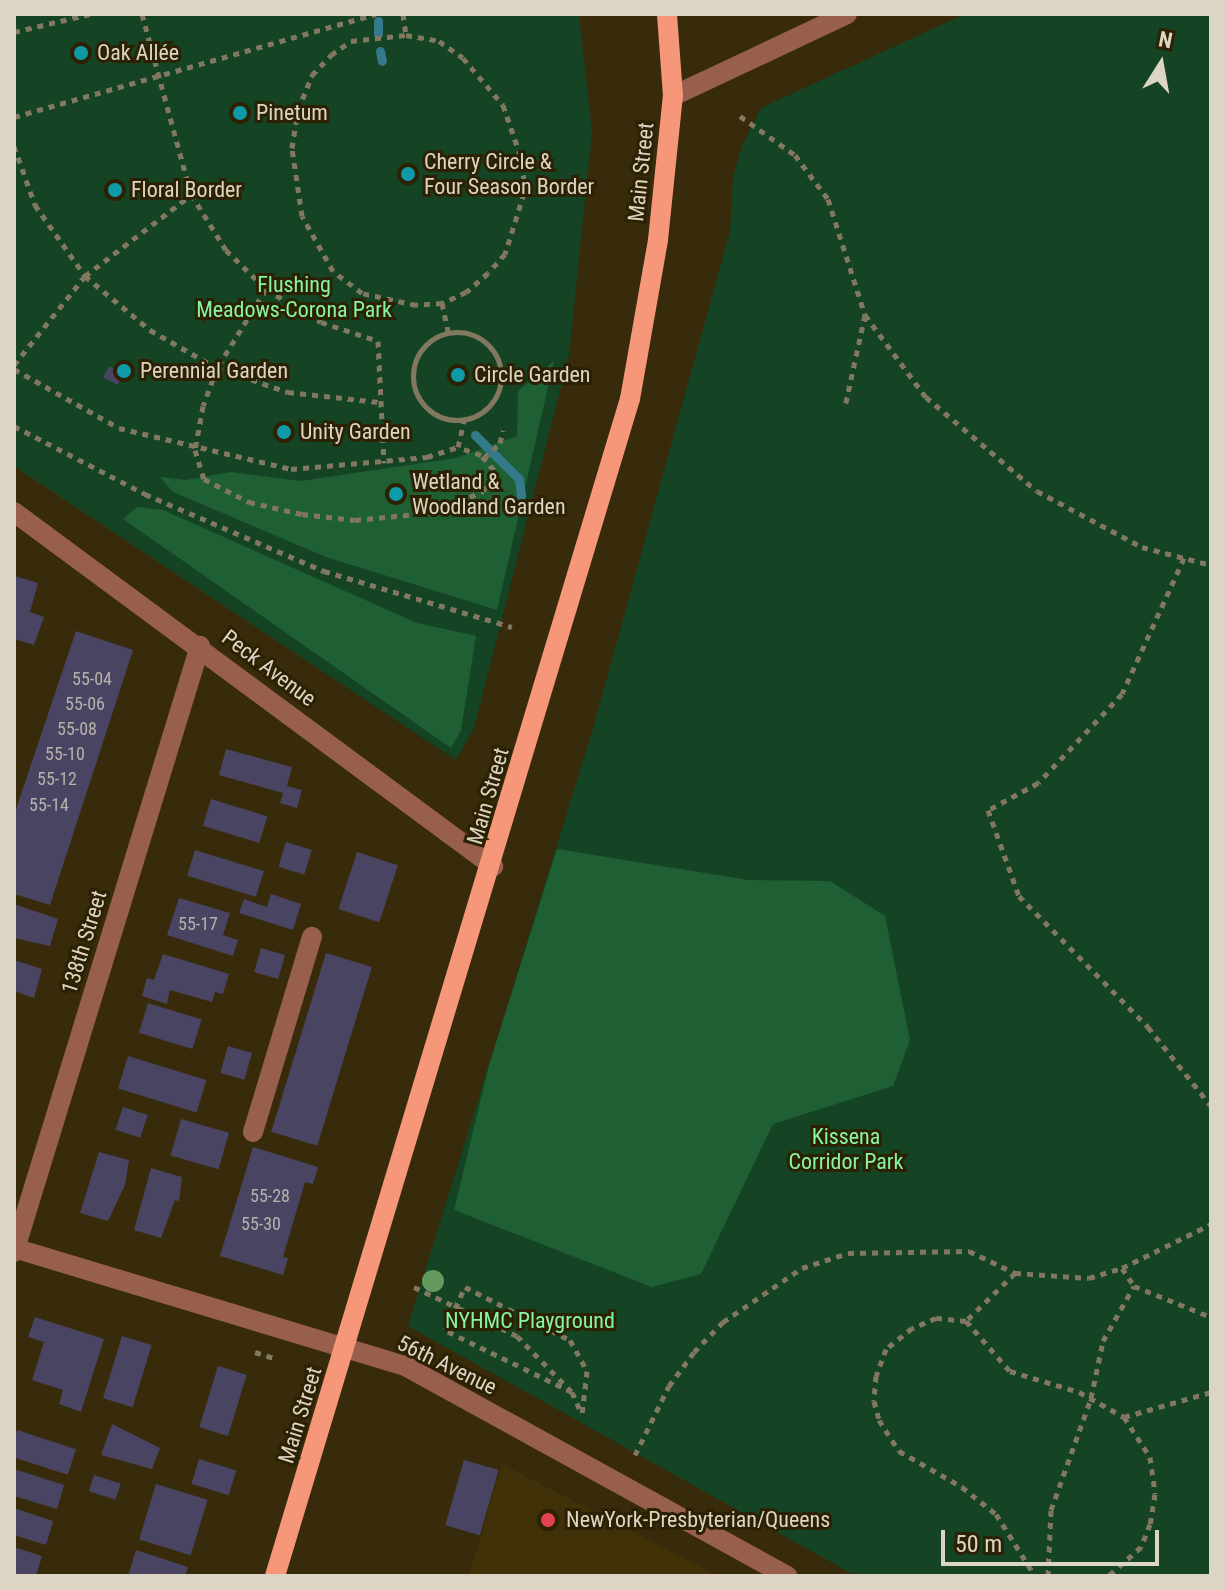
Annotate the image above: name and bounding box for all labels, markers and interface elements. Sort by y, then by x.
north arrow [1121,24,1201,104]
text: N [1157,26,1175,54]
place label: Oak Allée [97,40,179,66]
marker: Oak Allée [72,44,90,62]
place label: Pinetum [256,100,328,126]
marker: Pinetum [231,104,249,122]
street label: Main Street [623,121,659,223]
place label: Cherry Circle & Four Season Border [424,148,594,200]
marker: Cherry Circle & Four Season Border [399,165,417,183]
place label: Floral Border [131,177,242,203]
marker: Floral Border [106,181,124,199]
park label: Flushing Meadows-Corona Park [196,271,392,322]
place label: Perennial Garden [140,358,288,384]
marker: Perennial Garden [115,362,133,380]
place label: Circle Garden [474,362,591,388]
marker: Circle Garden [449,366,467,384]
place label: Unity Garden [300,419,411,445]
marker: Unity Garden [275,423,293,441]
place label: Wetland & Woodland Garden [412,468,566,520]
marker: Wetland & Woodland Garden [387,485,405,503]
street label: Peck Avenue [217,624,321,712]
house number: 55-04 [72,668,112,690]
house number: 55-06 [65,693,105,715]
house number: 55-08 [57,718,97,740]
house number: 55-10 [45,743,85,765]
street label: Main Street [462,745,514,847]
house number: 55-12 [37,768,77,790]
house number: 55-14 [29,794,69,816]
street label: 138th Street [56,887,112,997]
house number: 55-17 [178,913,218,935]
park label: Kissena Corridor Park [789,1123,903,1174]
house number: 55-28 [250,1185,290,1207]
house number: 55-30 [241,1213,281,1235]
park label: NYHMC Playground [445,1308,615,1334]
street label: 56th Avenue [393,1330,501,1400]
street label: Main Street [273,1364,327,1466]
place label: NewYork-Presbyterian/Queens [566,1507,830,1533]
marker: NewYork-Presbyterian/Queens [537,1509,559,1531]
scale bar [945,1514,1163,1564]
text: 50 m [955,1530,1002,1558]

